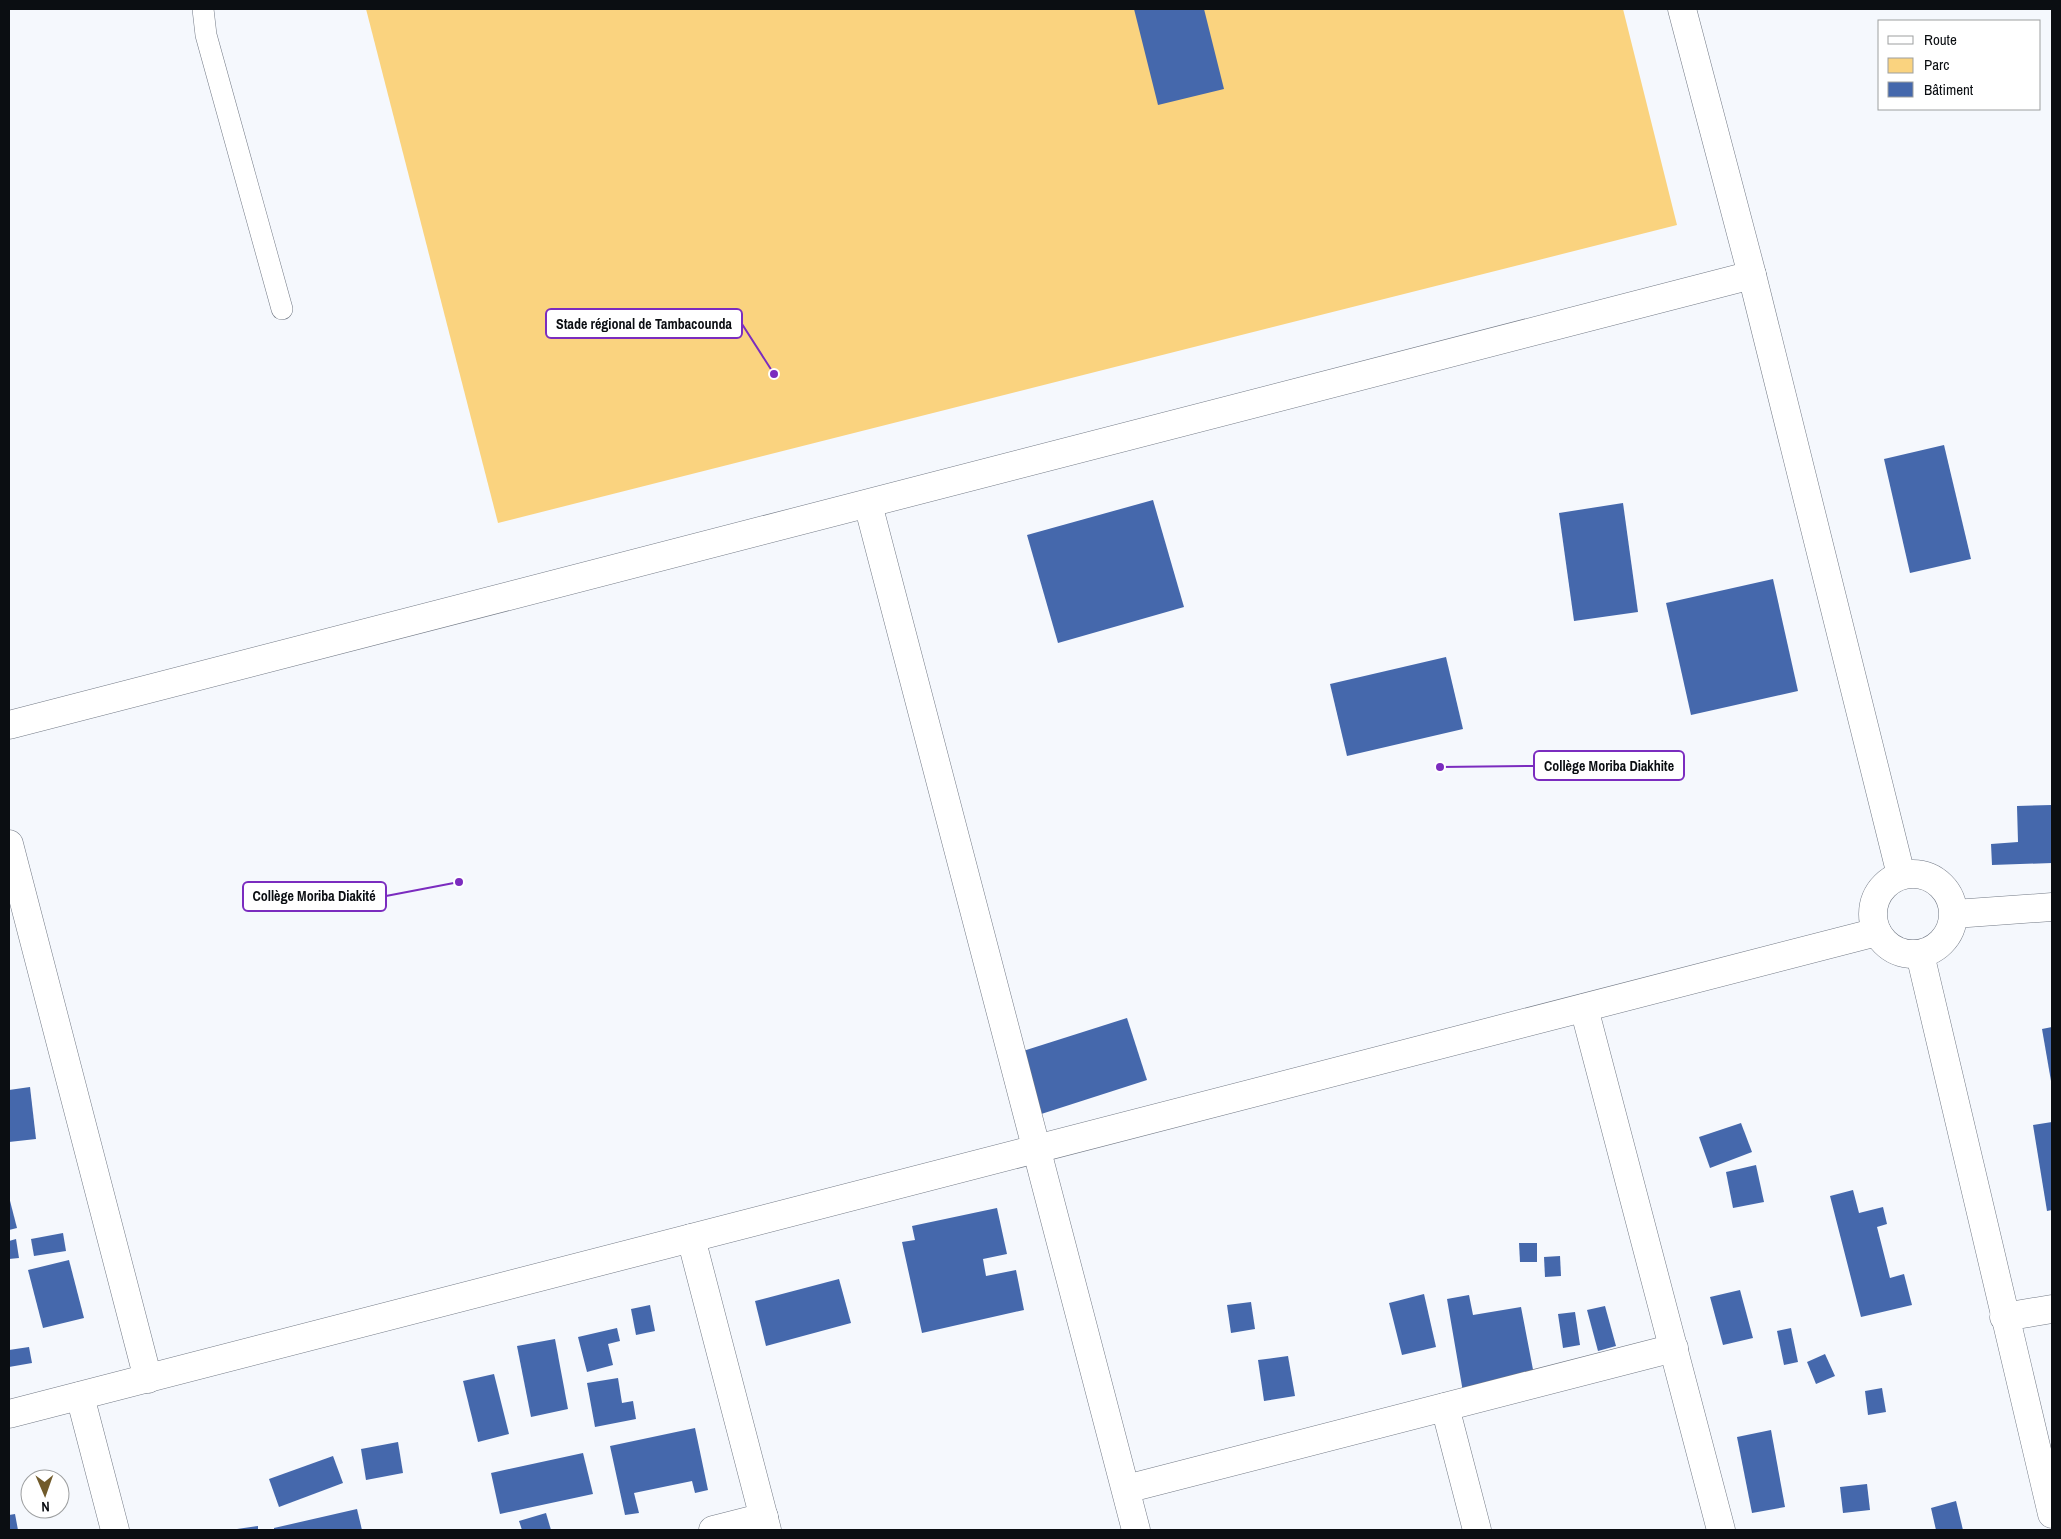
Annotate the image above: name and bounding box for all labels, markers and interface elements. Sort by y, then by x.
legend [1878,20,2041,110]
text: Route [1924,29,1957,50]
text: Parc [1924,54,1949,75]
text: Bâtiment [1924,79,1974,100]
callout: Stade régional de Tambacounda [546,309,742,338]
text: Stade régional de Tambacounda [556,315,733,333]
callout: Collège Moriba Diakhite [1534,751,1684,780]
text: Collège Moriba Diakhite [1544,757,1674,775]
callout: Collège Moriba Diakité [243,882,386,911]
text: Collège Moriba Diakité [252,887,376,905]
north arrow [20,1469,70,1519]
text: N [41,1498,50,1516]

